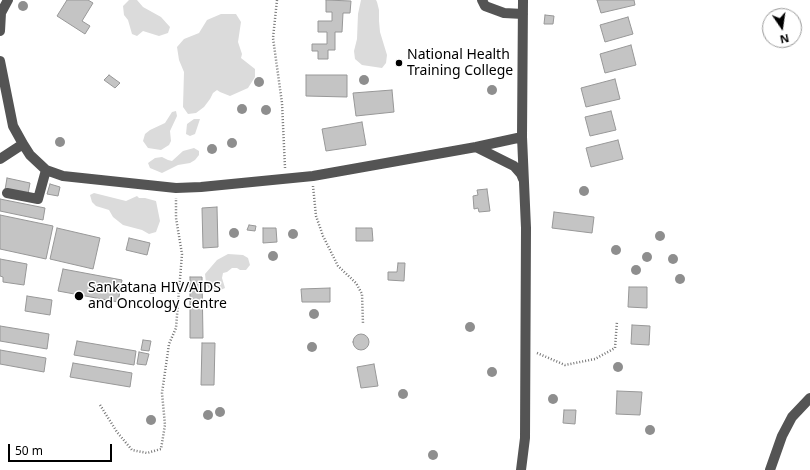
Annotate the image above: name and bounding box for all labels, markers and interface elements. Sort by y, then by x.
north arrow [762,8,802,48]
text: N [779,31,791,48]
place label: National Health Training College [407,47,513,80]
marker: National Health Training College [394,58,404,68]
place label: Sankatana HIV/AIDS and Oncology Centre [88,280,227,312]
marker: Sankatana HIV/AIDS and Oncology Centre [73,290,85,302]
scale bar [10,436,114,462]
text: 50 m [15,442,43,459]

